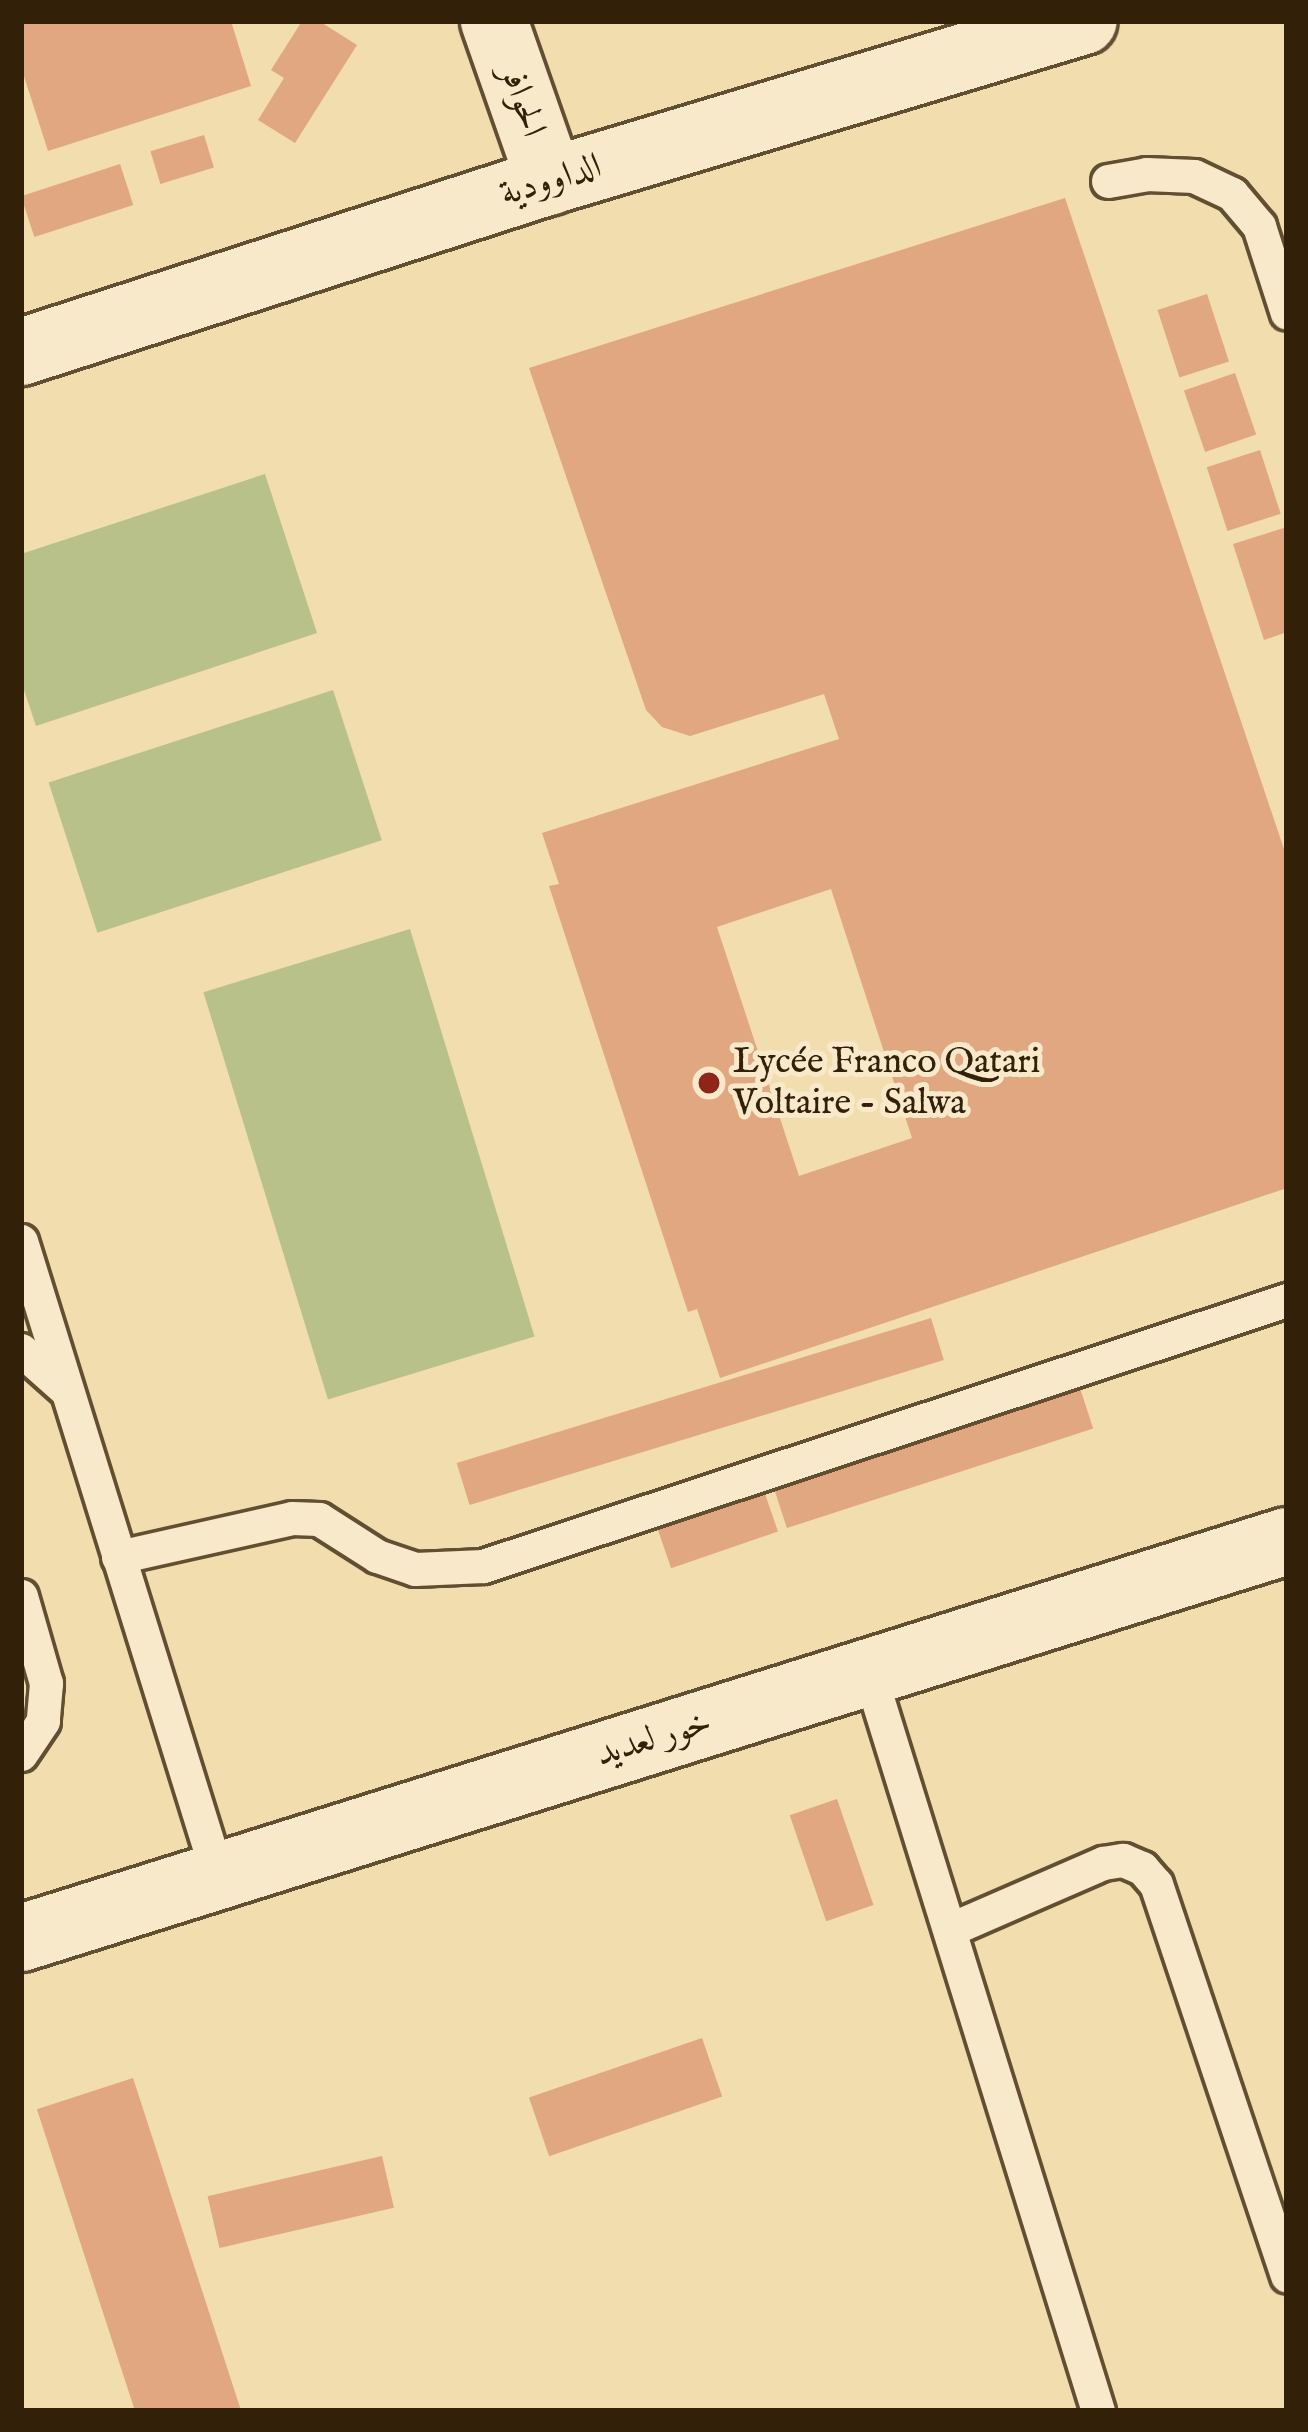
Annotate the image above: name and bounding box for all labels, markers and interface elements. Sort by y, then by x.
street label: الحوافر [490,59,554,143]
street label: الداوودية [495,145,607,217]
place label: Lycée Franco Qatari Voltaire - Salwa [733,1040,1040,1125]
marker: Lycée Franco Qatari Voltaire - Salwa [696,1070,722,1096]
street label: خور لعديد [591,1701,717,1777]

